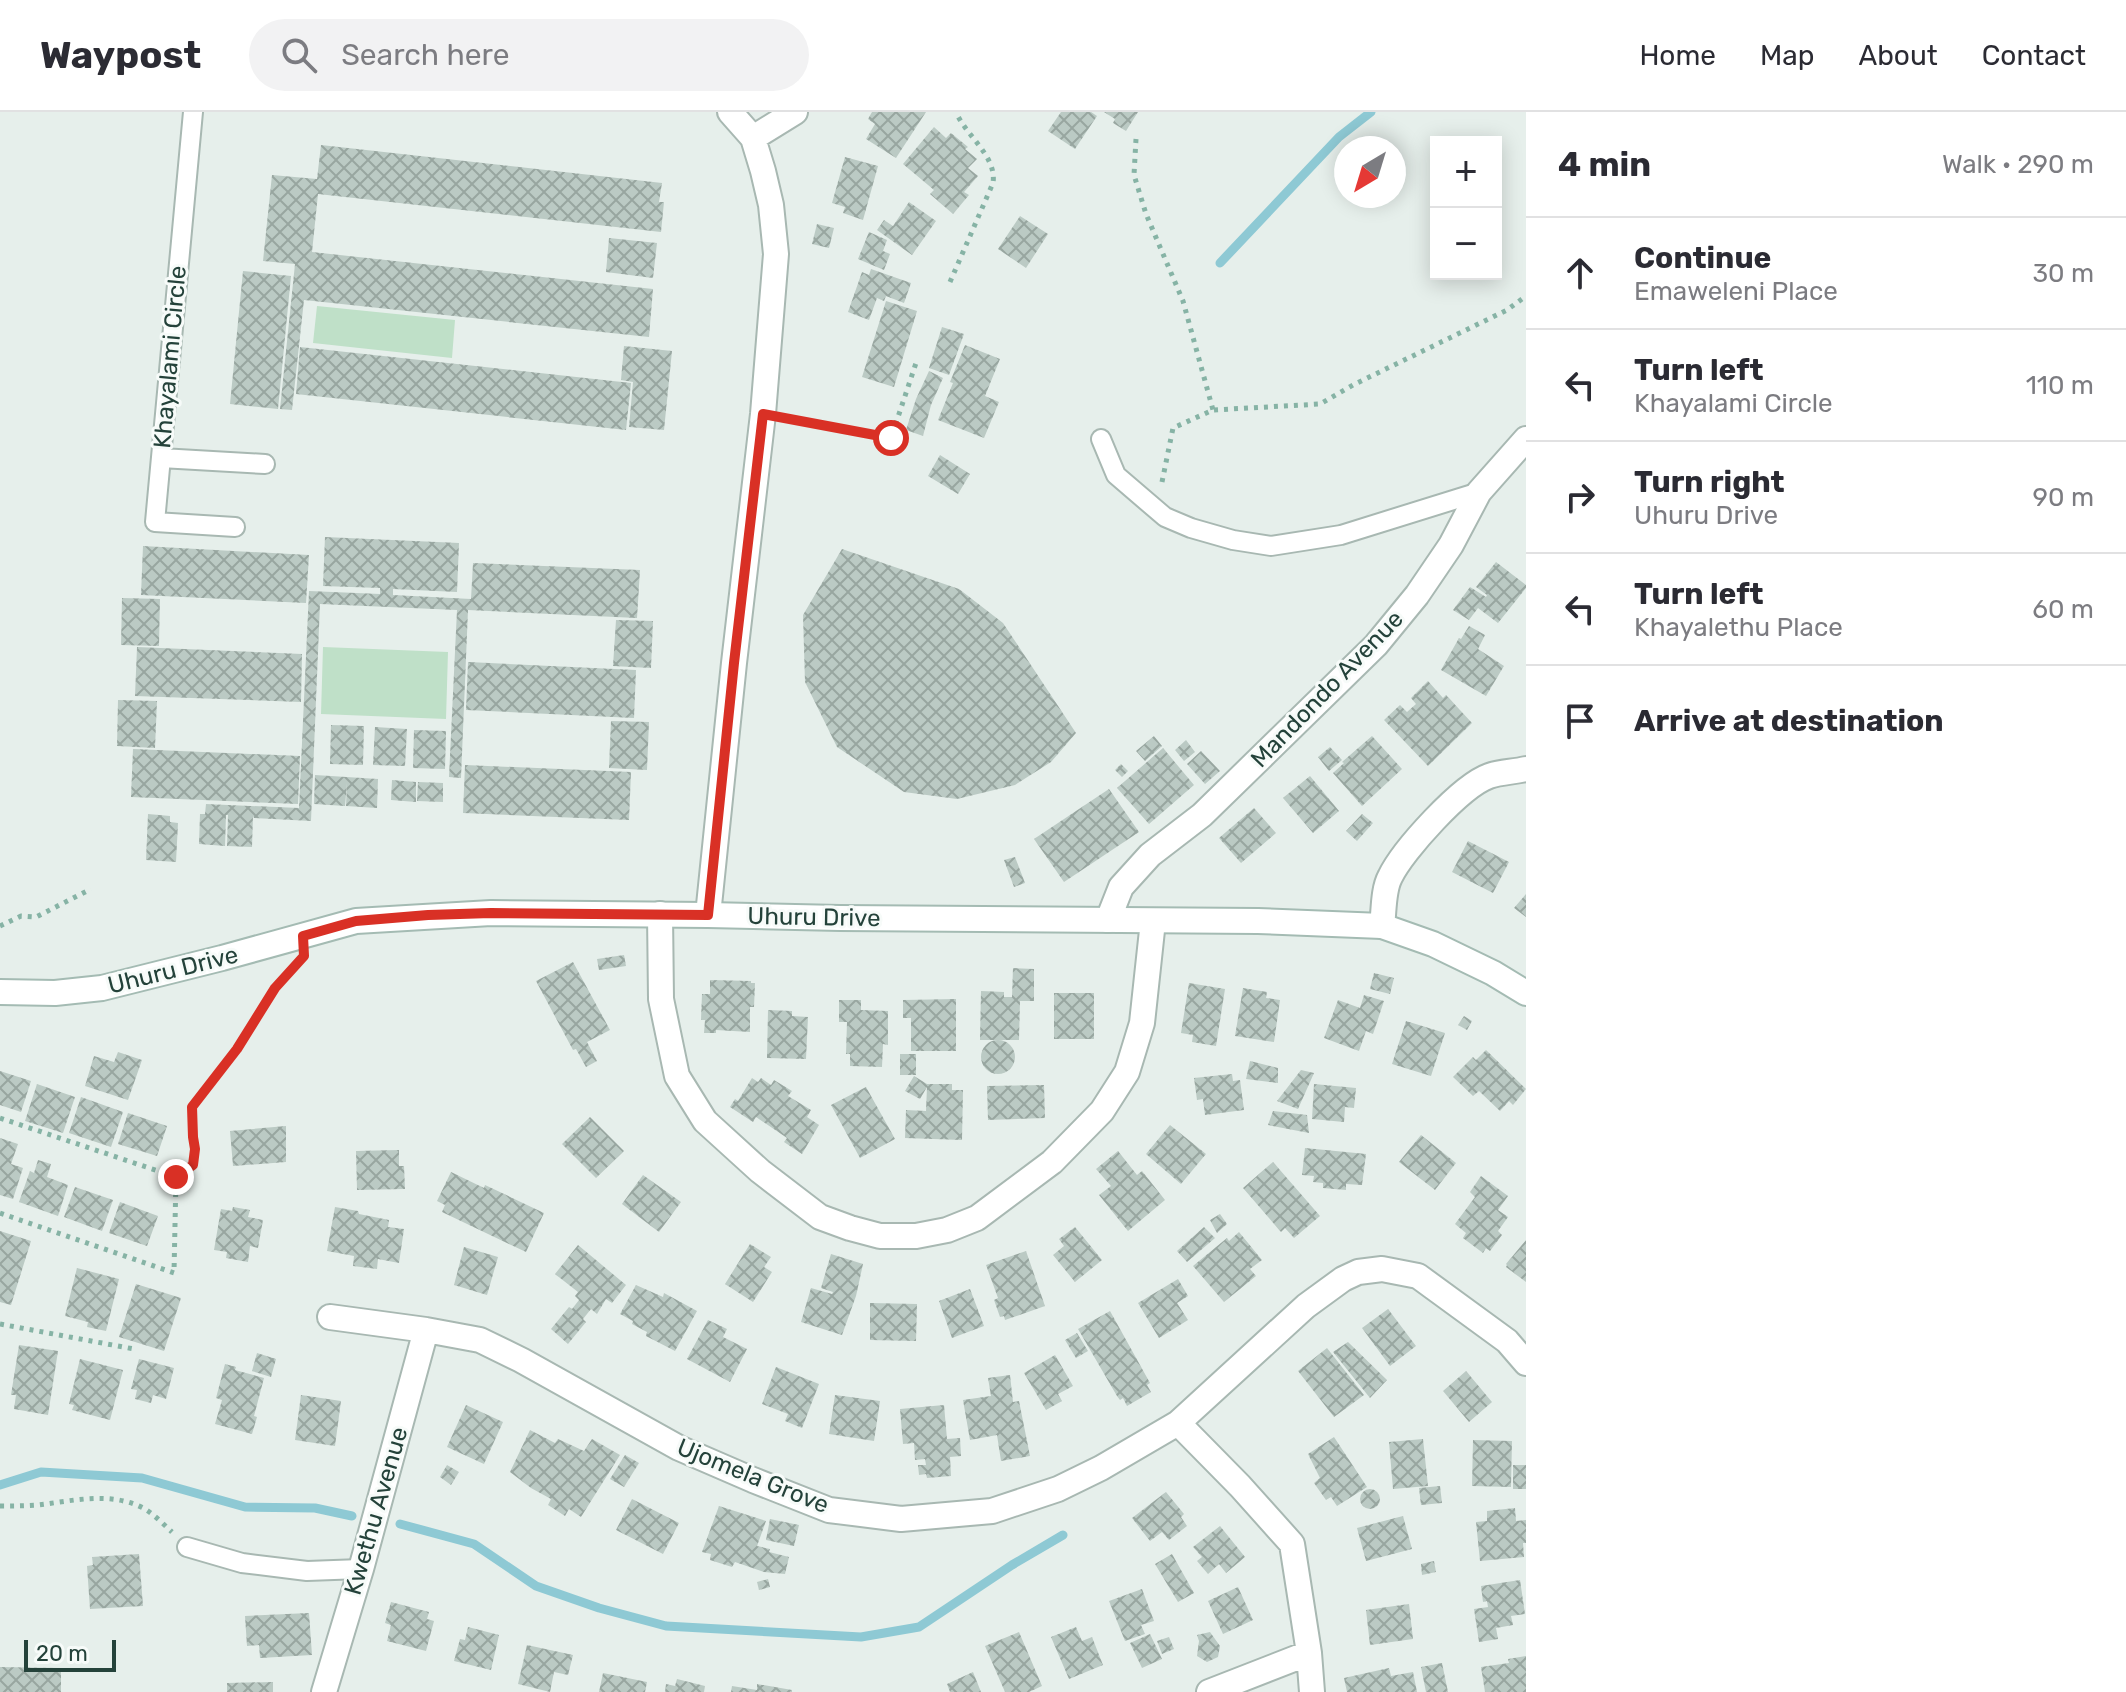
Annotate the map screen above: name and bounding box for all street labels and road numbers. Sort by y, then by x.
street label: Khayalami Circle [148,264,192,450]
street label: Mandondo Avenue [1245,605,1409,773]
street label: Uhuru Drive [747,902,881,932]
street label: Uhuru Drive [105,940,241,1000]
street label: Kwethu Avenue [339,1424,413,1598]
street label: Ujomela Grove [673,1433,833,1519]

